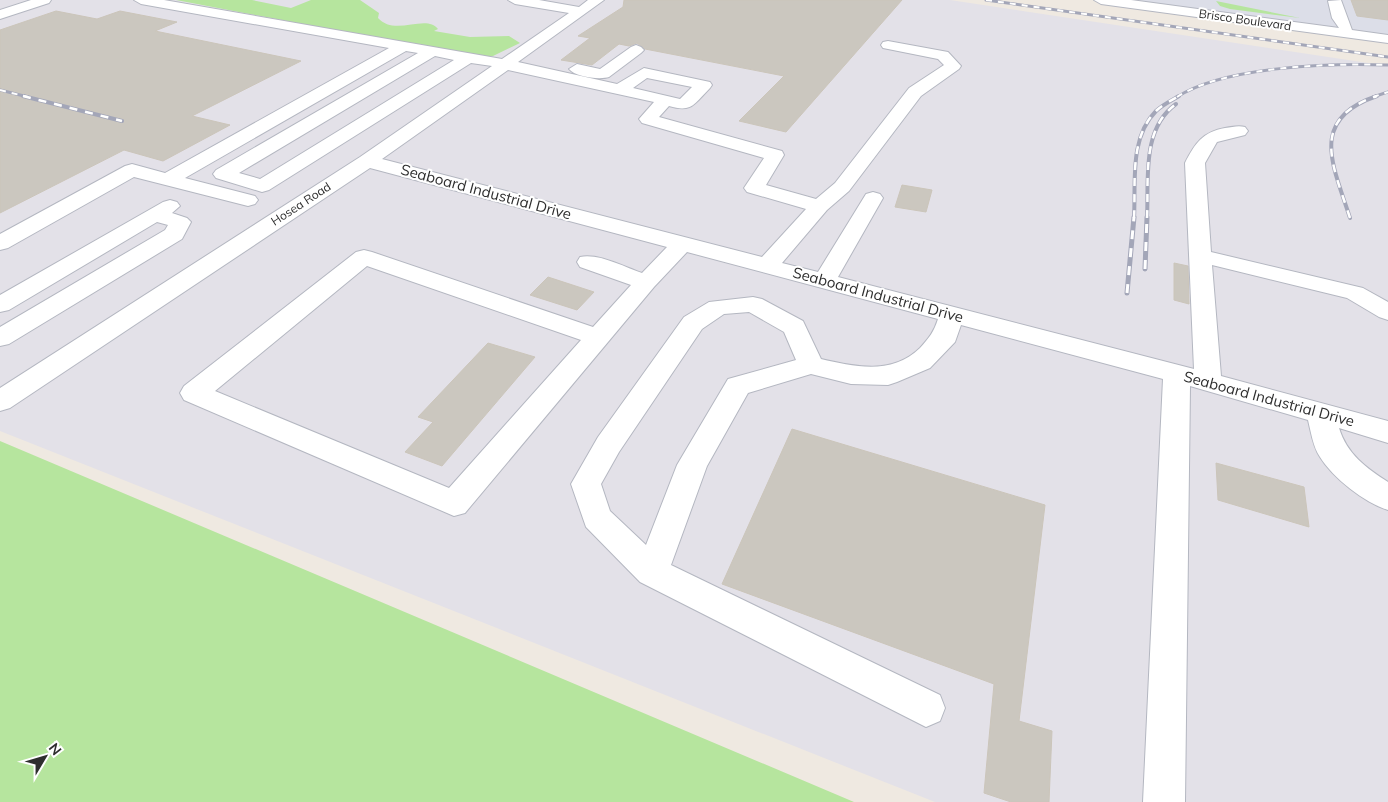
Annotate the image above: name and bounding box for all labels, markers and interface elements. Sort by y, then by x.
street label: Brisco Boulevard [1198,6,1292,33]
street label: Seaboard Industrial Drive [399,160,574,223]
street label: Hosea Road [268,179,333,228]
street label: Seaboard Industrial Drive [791,263,966,326]
street label: Seaboard Industrial Drive [1182,367,1357,430]
north arrow [20,732,70,782]
text: N [45,739,66,759]

